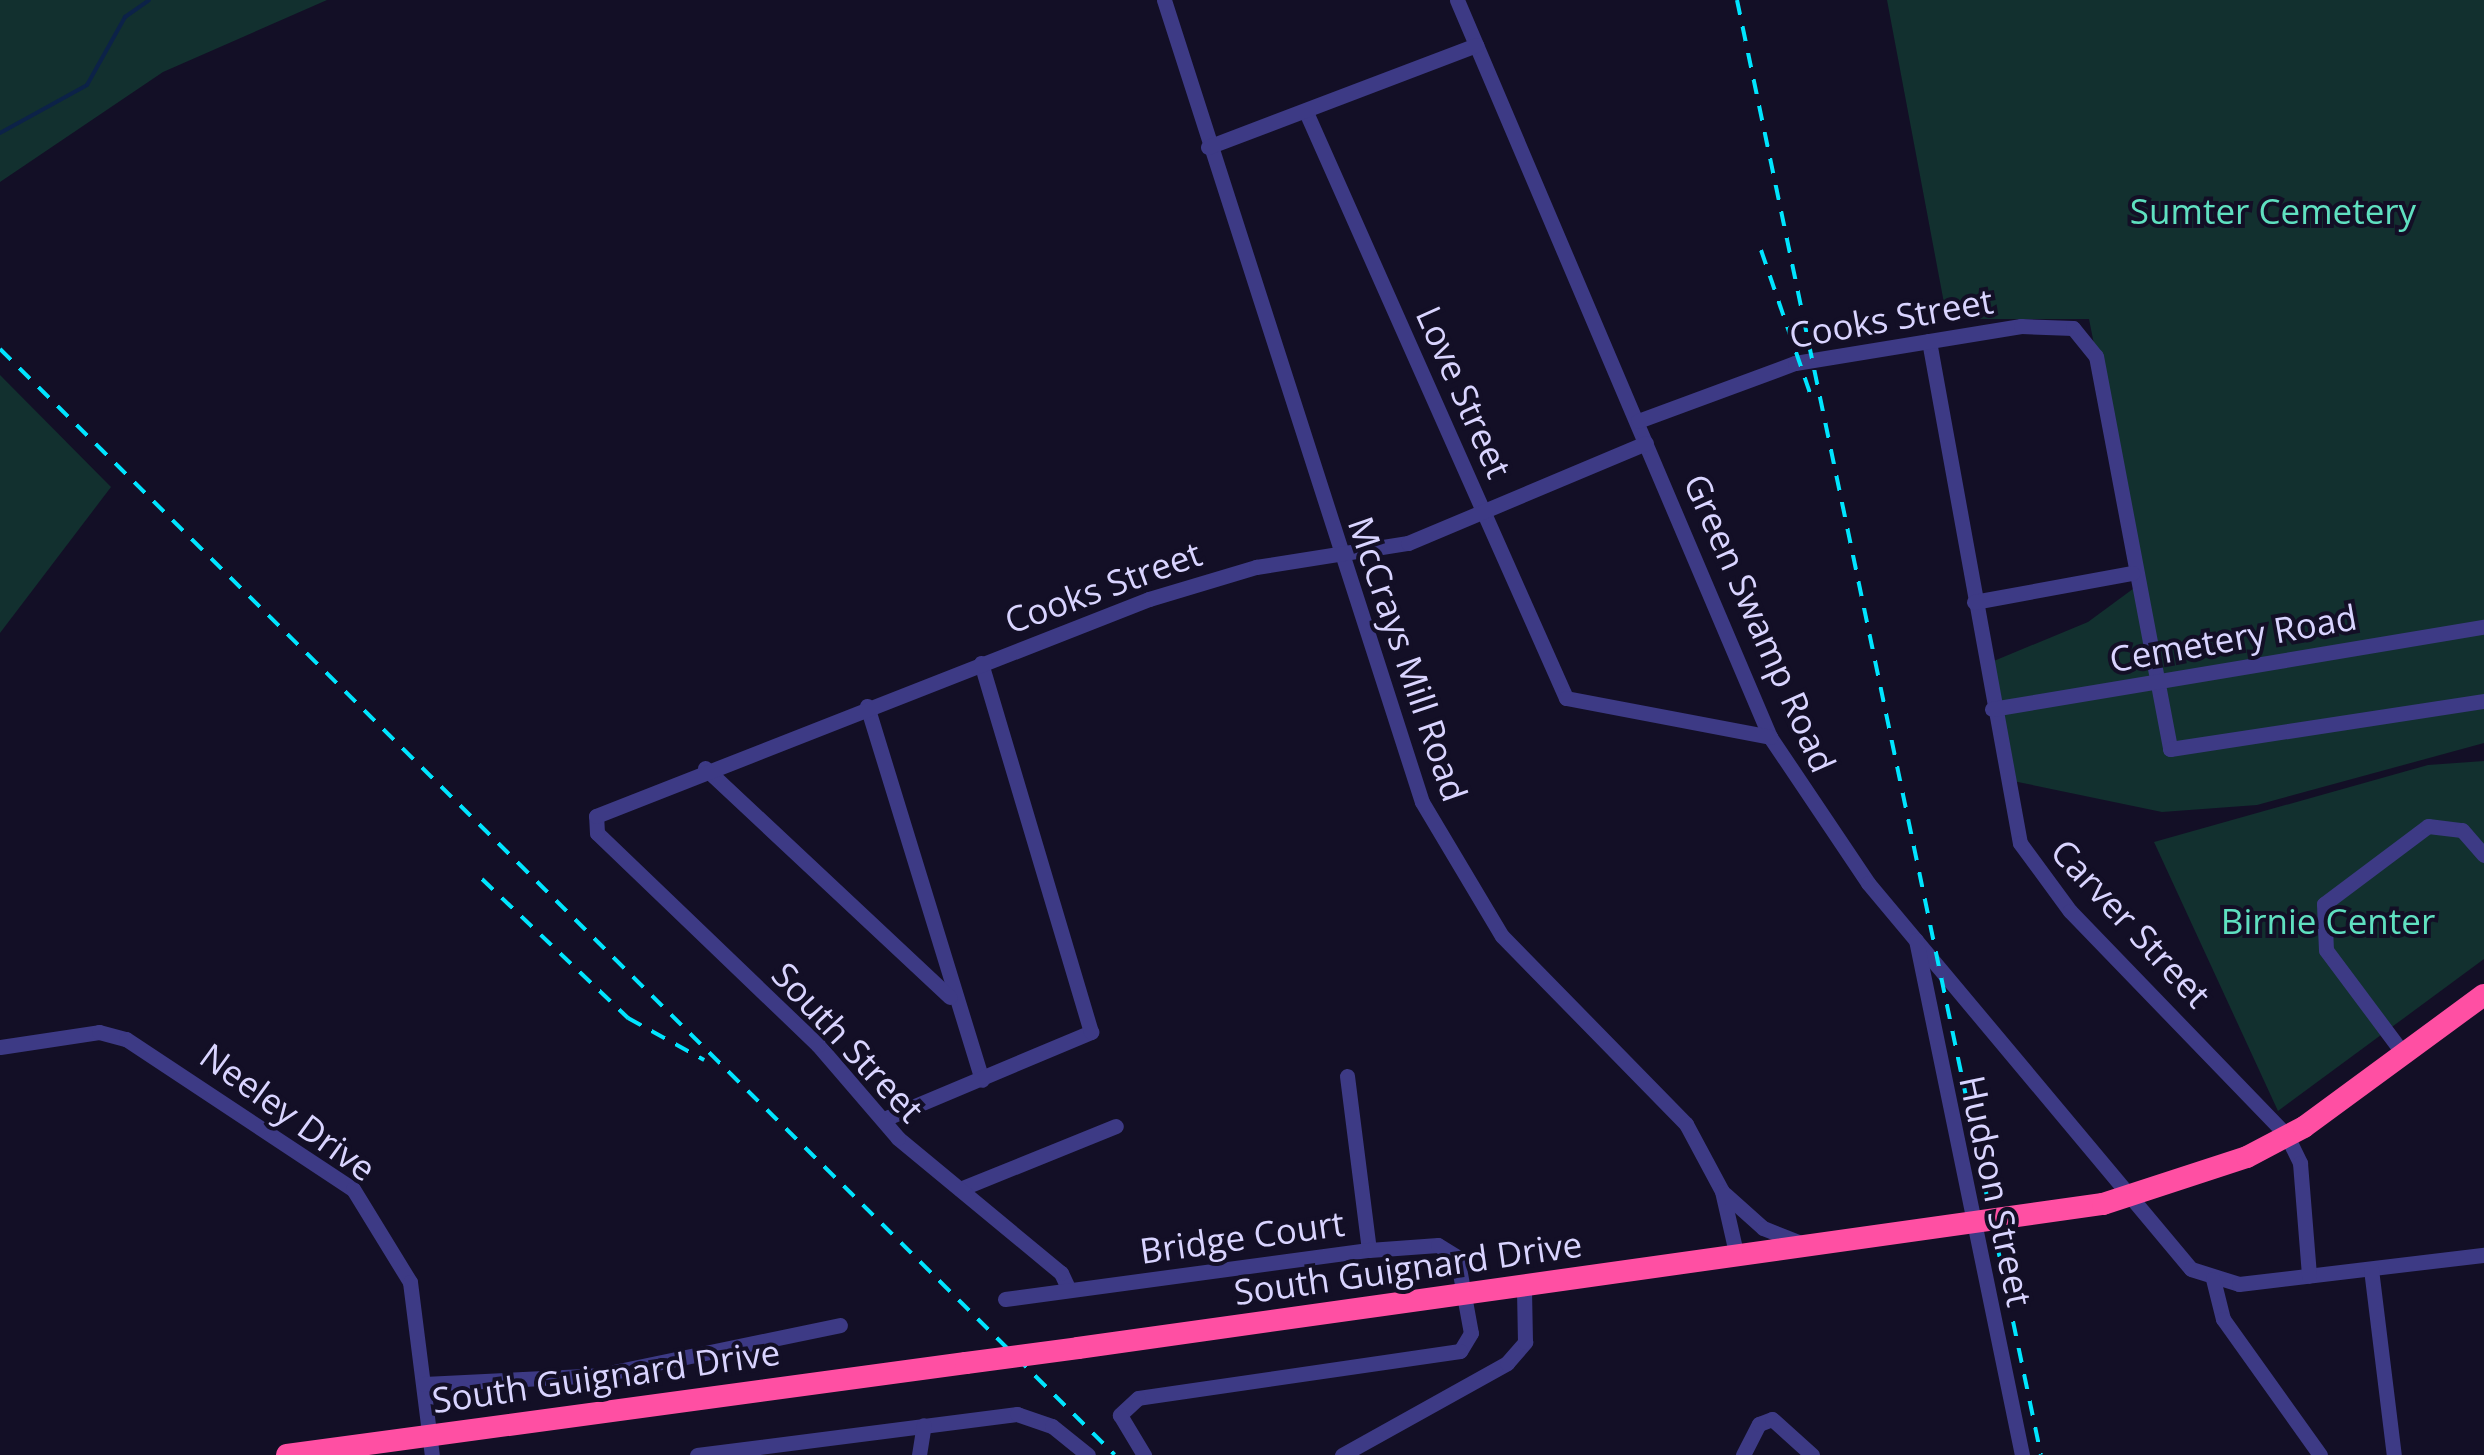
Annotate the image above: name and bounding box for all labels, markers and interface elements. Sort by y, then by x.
park label: Sumter Cemetery [2130,190,2416,232]
street label: Cooks Street [1786,279,1996,357]
street label: Love Street [1408,300,1520,484]
street label: Green Swamp Road [1675,467,1845,779]
street label: McCrays Mill Road [1340,511,1476,807]
street label: Cooks Street [999,532,1207,642]
street label: Cemetery Road [2106,596,2360,680]
street label: Carver Street [2043,830,2219,1016]
park label: Birnie Center [2221,900,2435,942]
street label: South Street [764,954,932,1130]
street label: Neeley Drive [192,1034,384,1190]
street label: Hudson Street [1951,1072,2041,1310]
street label: Bridge Court [1137,1202,1347,1272]
street label: South Guignard Drive [1231,1223,1585,1313]
street label: South Guignard Drive [429,1331,783,1421]

